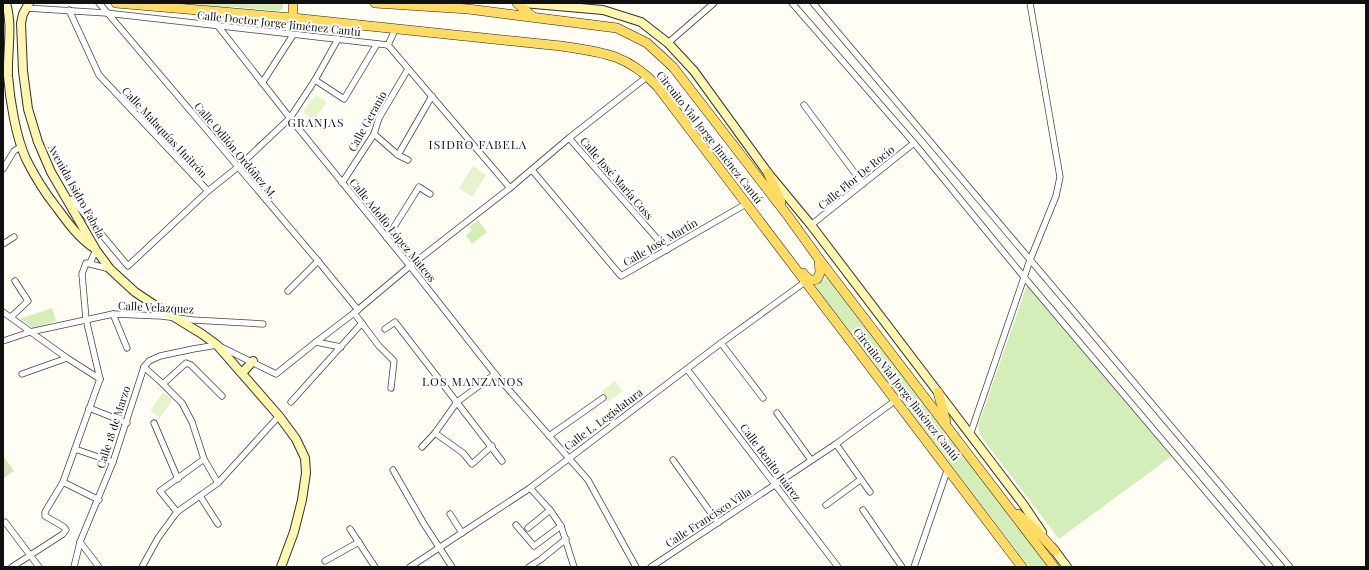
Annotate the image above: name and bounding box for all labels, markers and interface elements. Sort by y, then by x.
street label: Calle Doctor Jorge Jiménez Cantú [196,7,362,39]
street label: Circuito Vial Jorge Jiménez Cantú [654,68,767,207]
street label: Calle Malaquías Huitrón [119,83,211,181]
street label: Calle Geranio [344,88,390,154]
street label: Calle Odilón Ordóñez M. [191,99,281,201]
district label: GRANJAS [288,114,344,130]
street label: Calle José María Coss [577,134,657,223]
district label: ISIDRO FABELA [429,136,527,152]
street label: Avenida Isidro Fabela [44,140,109,241]
street label: Calle Flor De Rocío [815,142,897,212]
street label: Calle Adolfo López Mateos [346,175,440,285]
street label: Calle José Martín [620,214,700,269]
street label: Calle Velazquez [118,298,194,316]
street label: Circuito Vial Jorge Jiménez Cantú [851,325,964,464]
district label: LOS MANZANOS [422,373,524,389]
street label: Calle 18 de Marzo [93,384,133,470]
street label: Calle L. Legislatura [561,384,646,454]
street label: Calle Benito Juárez [737,420,805,504]
street label: Calle Francisco Villa [662,483,754,550]

